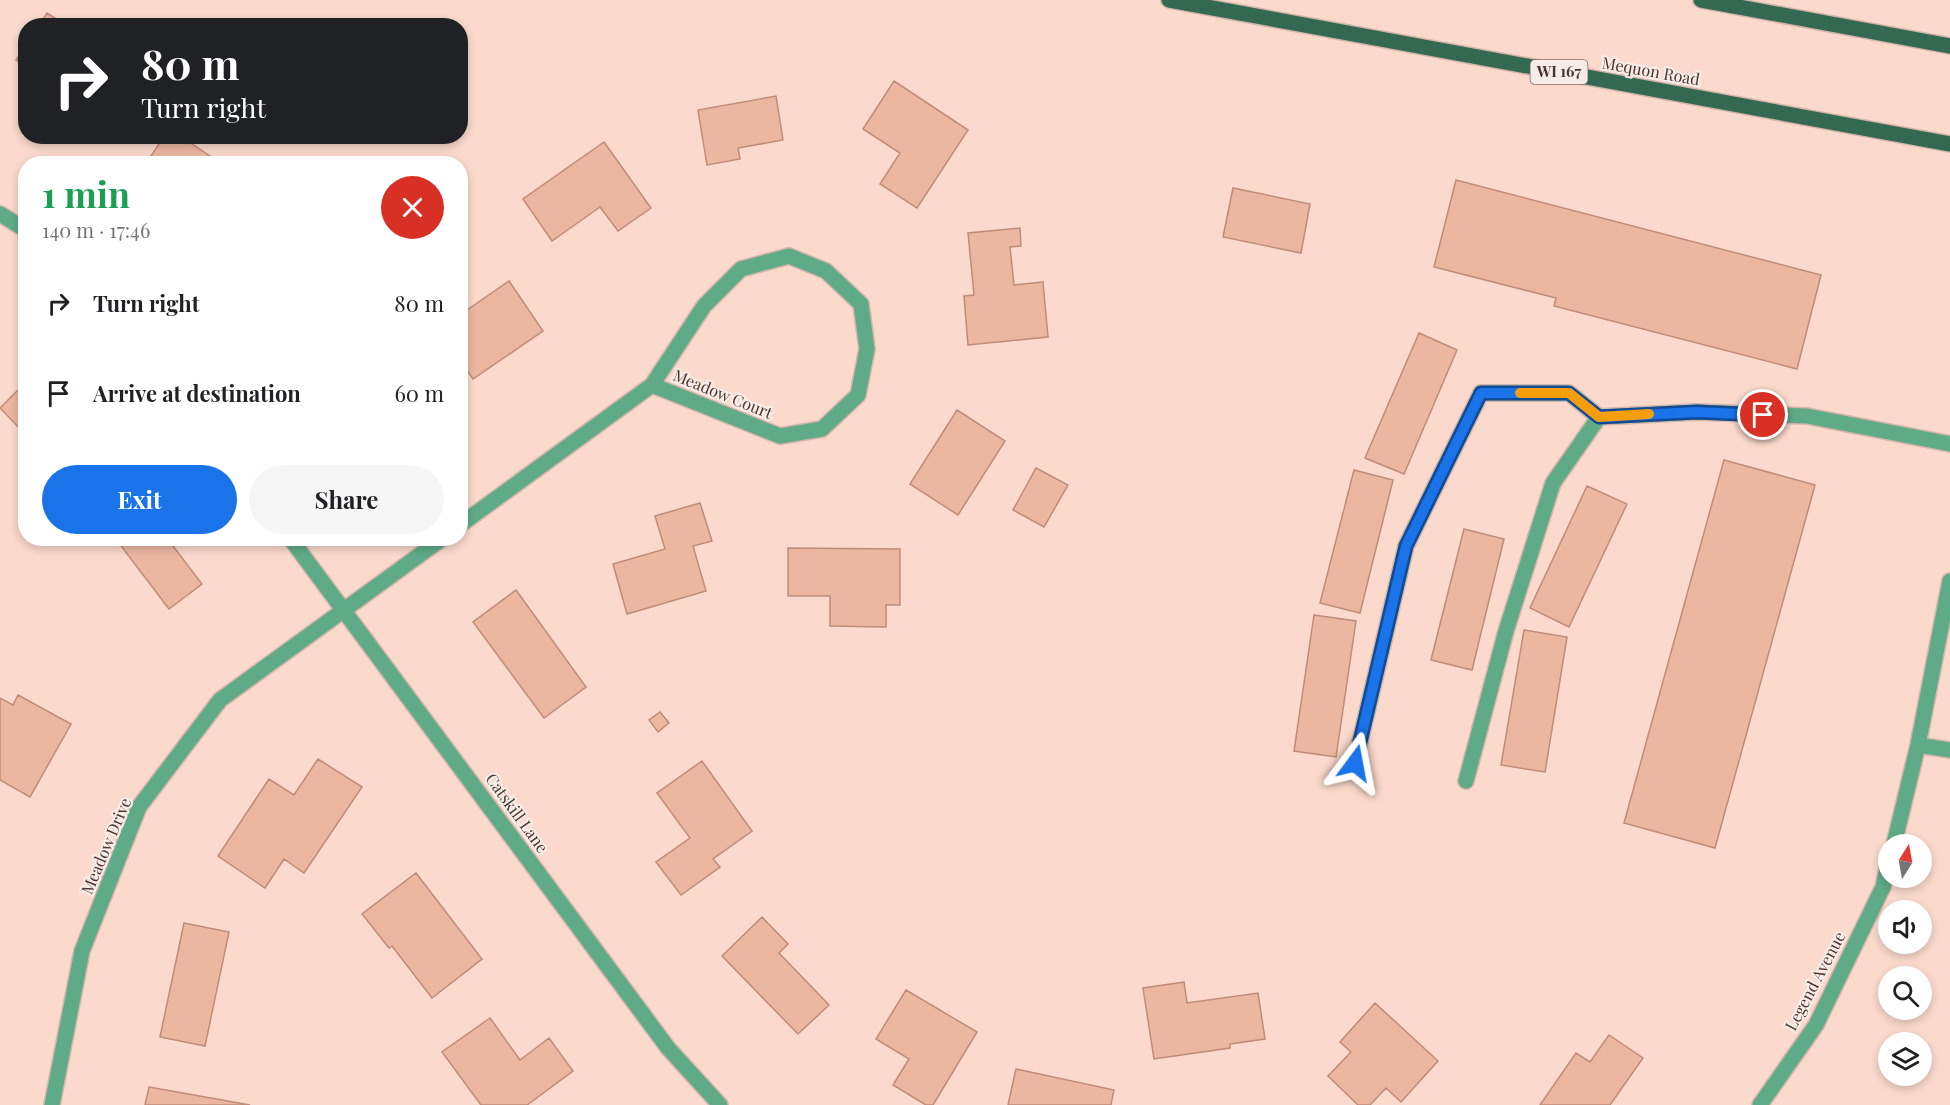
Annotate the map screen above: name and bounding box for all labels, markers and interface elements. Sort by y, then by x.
text: 80 m [141,35,239,91]
icon: right [42,42,120,120]
street label: Mequon Road [1601,52,1702,89]
road number: WI 167 [1530,60,1588,84]
text: Turn right [141,89,266,125]
text: 1 min [42,169,130,217]
button: close [381,176,444,239]
text: 140 m · 17:46 [42,216,150,243]
icon: right [42,287,75,320]
text: Turn right [93,288,199,318]
text: 80 m [394,288,444,318]
street label: Meadow Court [670,364,776,423]
icon: arrive [42,377,75,410]
text: Arrive at destination [93,378,301,408]
text: 60 m [394,378,444,408]
pin [1737,389,1788,440]
icon: arrive [1746,398,1779,431]
button: Exit [42,465,237,534]
button: Share [249,465,444,534]
position arrow [1323,731,1387,795]
street label: Catskill Lane [481,769,553,857]
street label: Meadow Drive [76,794,135,897]
north arrow [1878,834,1932,888]
map controls [1878,834,1932,1086]
button: sound [1878,900,1932,954]
street label: Legend Avenue [1780,928,1849,1034]
button: search [1878,966,1932,1020]
button: layers [1878,1032,1932,1086]

